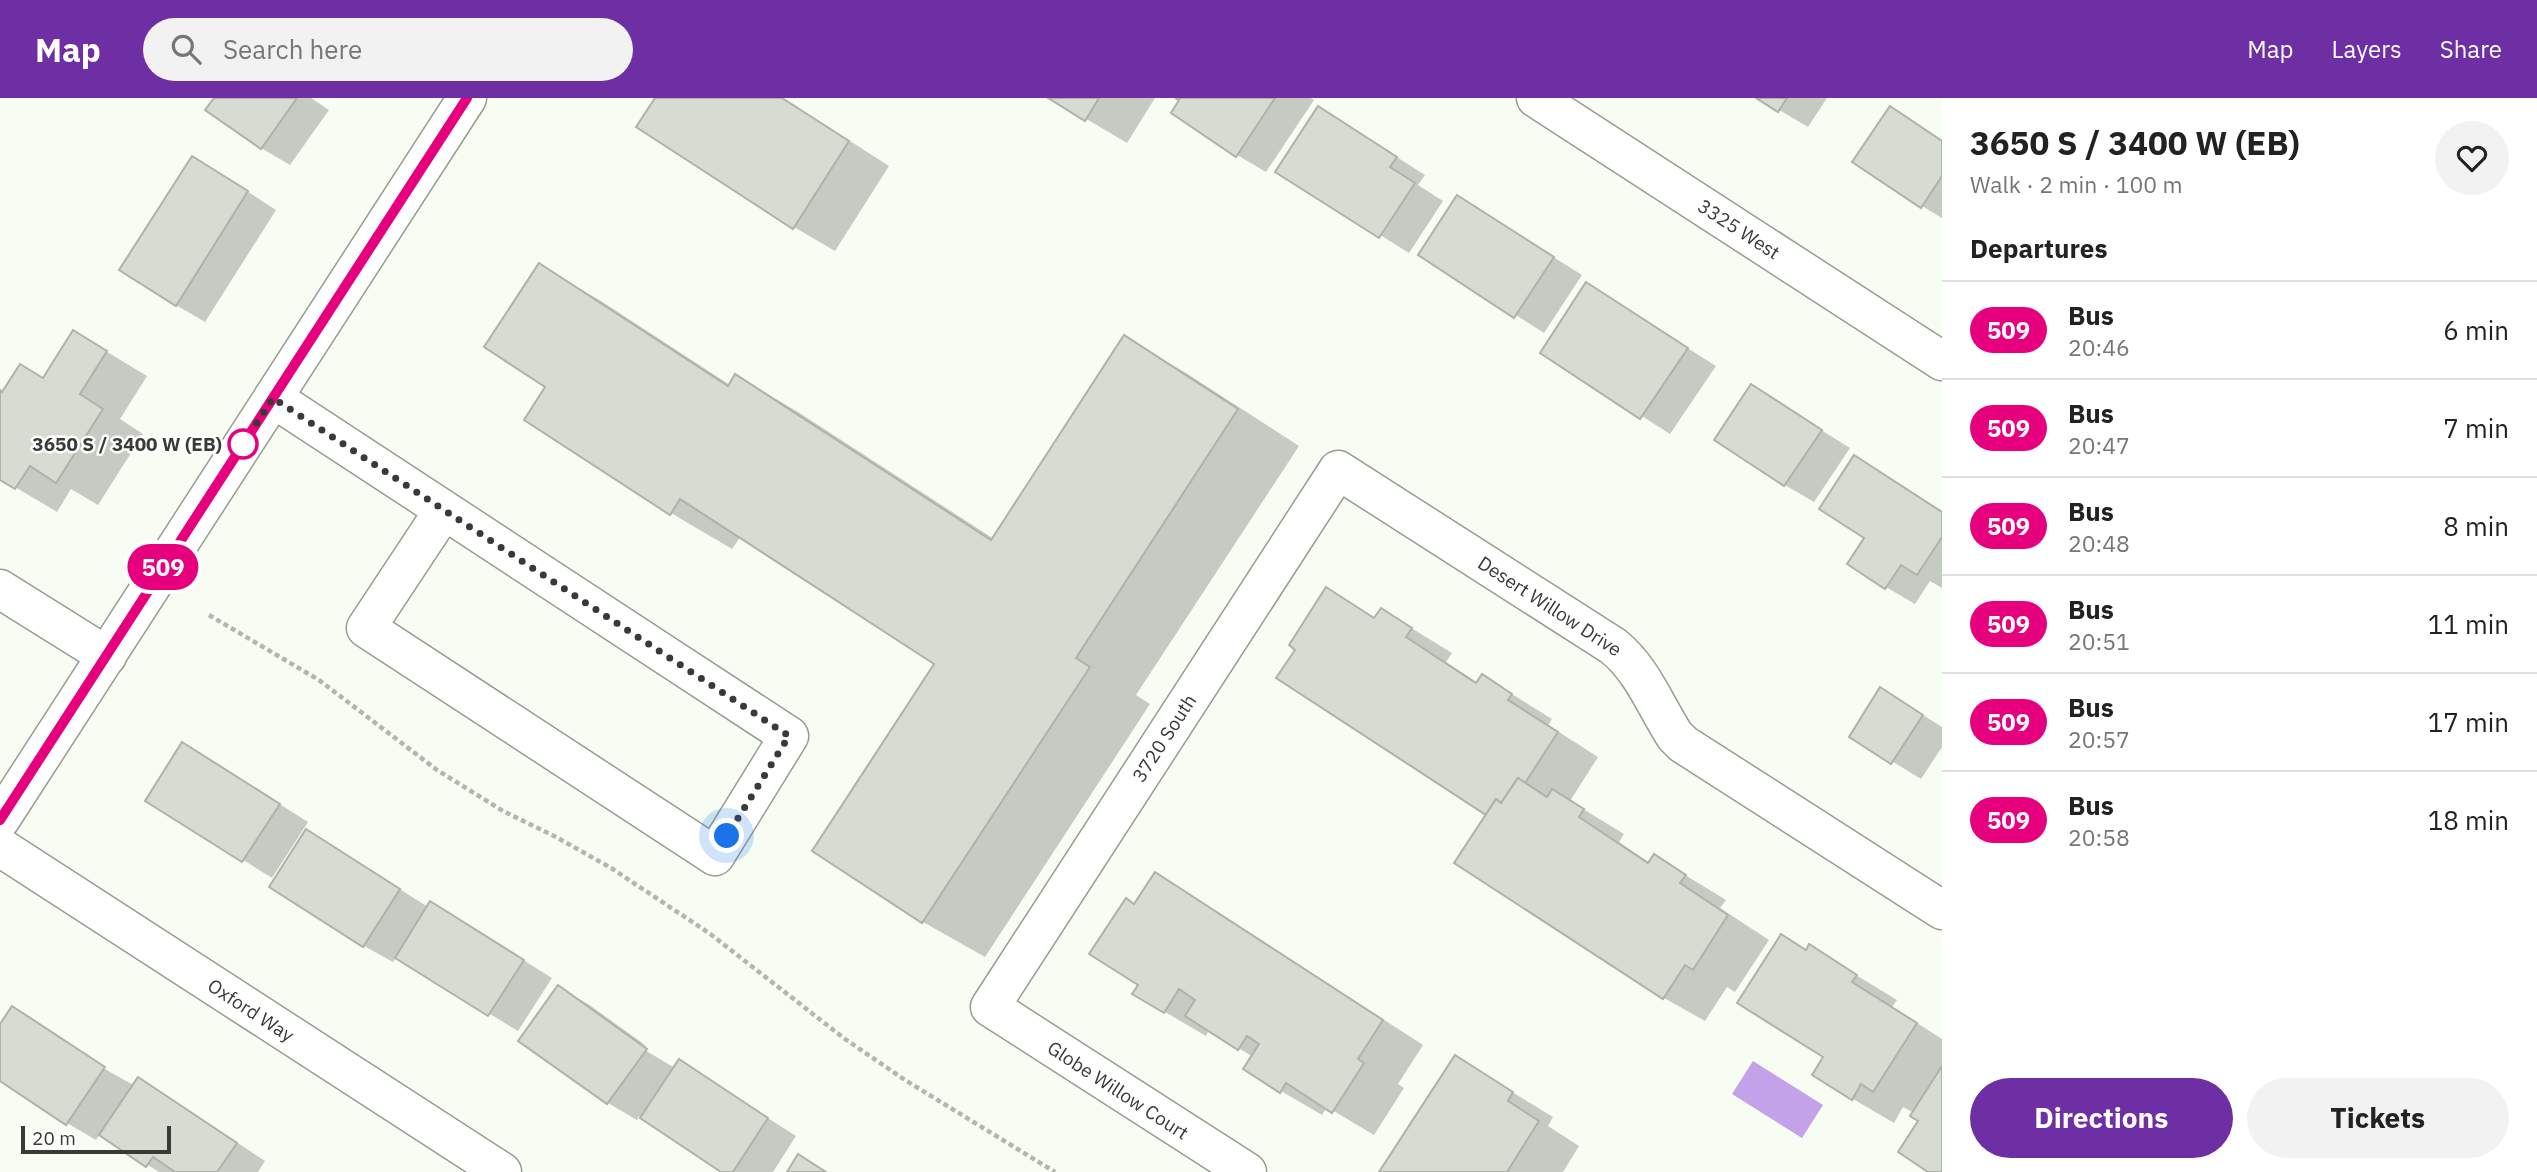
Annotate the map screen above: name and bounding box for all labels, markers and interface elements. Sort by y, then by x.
search box [143,18,633,81]
text: Map [35,28,101,71]
icon: search [167,30,205,68]
text: Search here [223,32,362,66]
text: Map [2247,33,2294,65]
text: Layers [2332,33,2402,65]
text: Share [2440,33,2502,65]
text: 3650 S / 3400 W (EB) [1970,121,2300,164]
button: heart [2435,121,2509,195]
text: Walk · 2 min · 100 m [1970,169,2183,199]
street label: 3325 West [1693,194,1785,264]
text: Departures [1970,231,2108,265]
text: Bus [2068,298,2114,332]
text: 6 min [2443,313,2509,347]
text: 509 [1987,314,2030,346]
text: 20:46 [2068,332,2130,362]
text: Bus [2068,396,2114,430]
text: 7 min [2443,411,2509,445]
text: 509 [1987,412,2030,444]
marker: 3650 S / 3400 W (EB) [228,429,258,459]
text: 20:47 [2068,430,2130,460]
place label: 3650 S / 3400 W (EB) [32,432,222,456]
text: Bus [2068,494,2114,528]
text: 8 min [2443,509,2509,543]
text: 509 [1987,510,2030,542]
text: 20:48 [2068,528,2130,558]
line badge: 509 [123,544,203,590]
text: 509 [141,551,185,583]
street label: Desert Willow Drive [1474,551,1626,661]
text: Bus [2068,592,2114,626]
text: 11 min [2428,607,2509,641]
text: 509 [1987,608,2030,640]
text: 20:51 [2068,626,2130,656]
street label: 3720 South [1127,690,1201,786]
text: Bus [2068,690,2114,724]
text: 17 min [2428,705,2509,739]
text: 509 [1987,706,2030,738]
text: 20:57 [2068,724,2130,754]
text: Bus [2068,788,2114,822]
text: 18 min [2428,803,2509,837]
text: 509 [1987,804,2030,836]
your location [709,818,744,853]
text: 20:58 [2068,822,2130,852]
street label: Oxford Way [203,973,299,1047]
street label: Globe Willow Court [1043,1035,1193,1145]
button: Directions [1970,1078,2233,1158]
button: Tickets [2247,1078,2509,1158]
scale bar [21,1123,172,1155]
text: 20 m [32,1126,76,1150]

